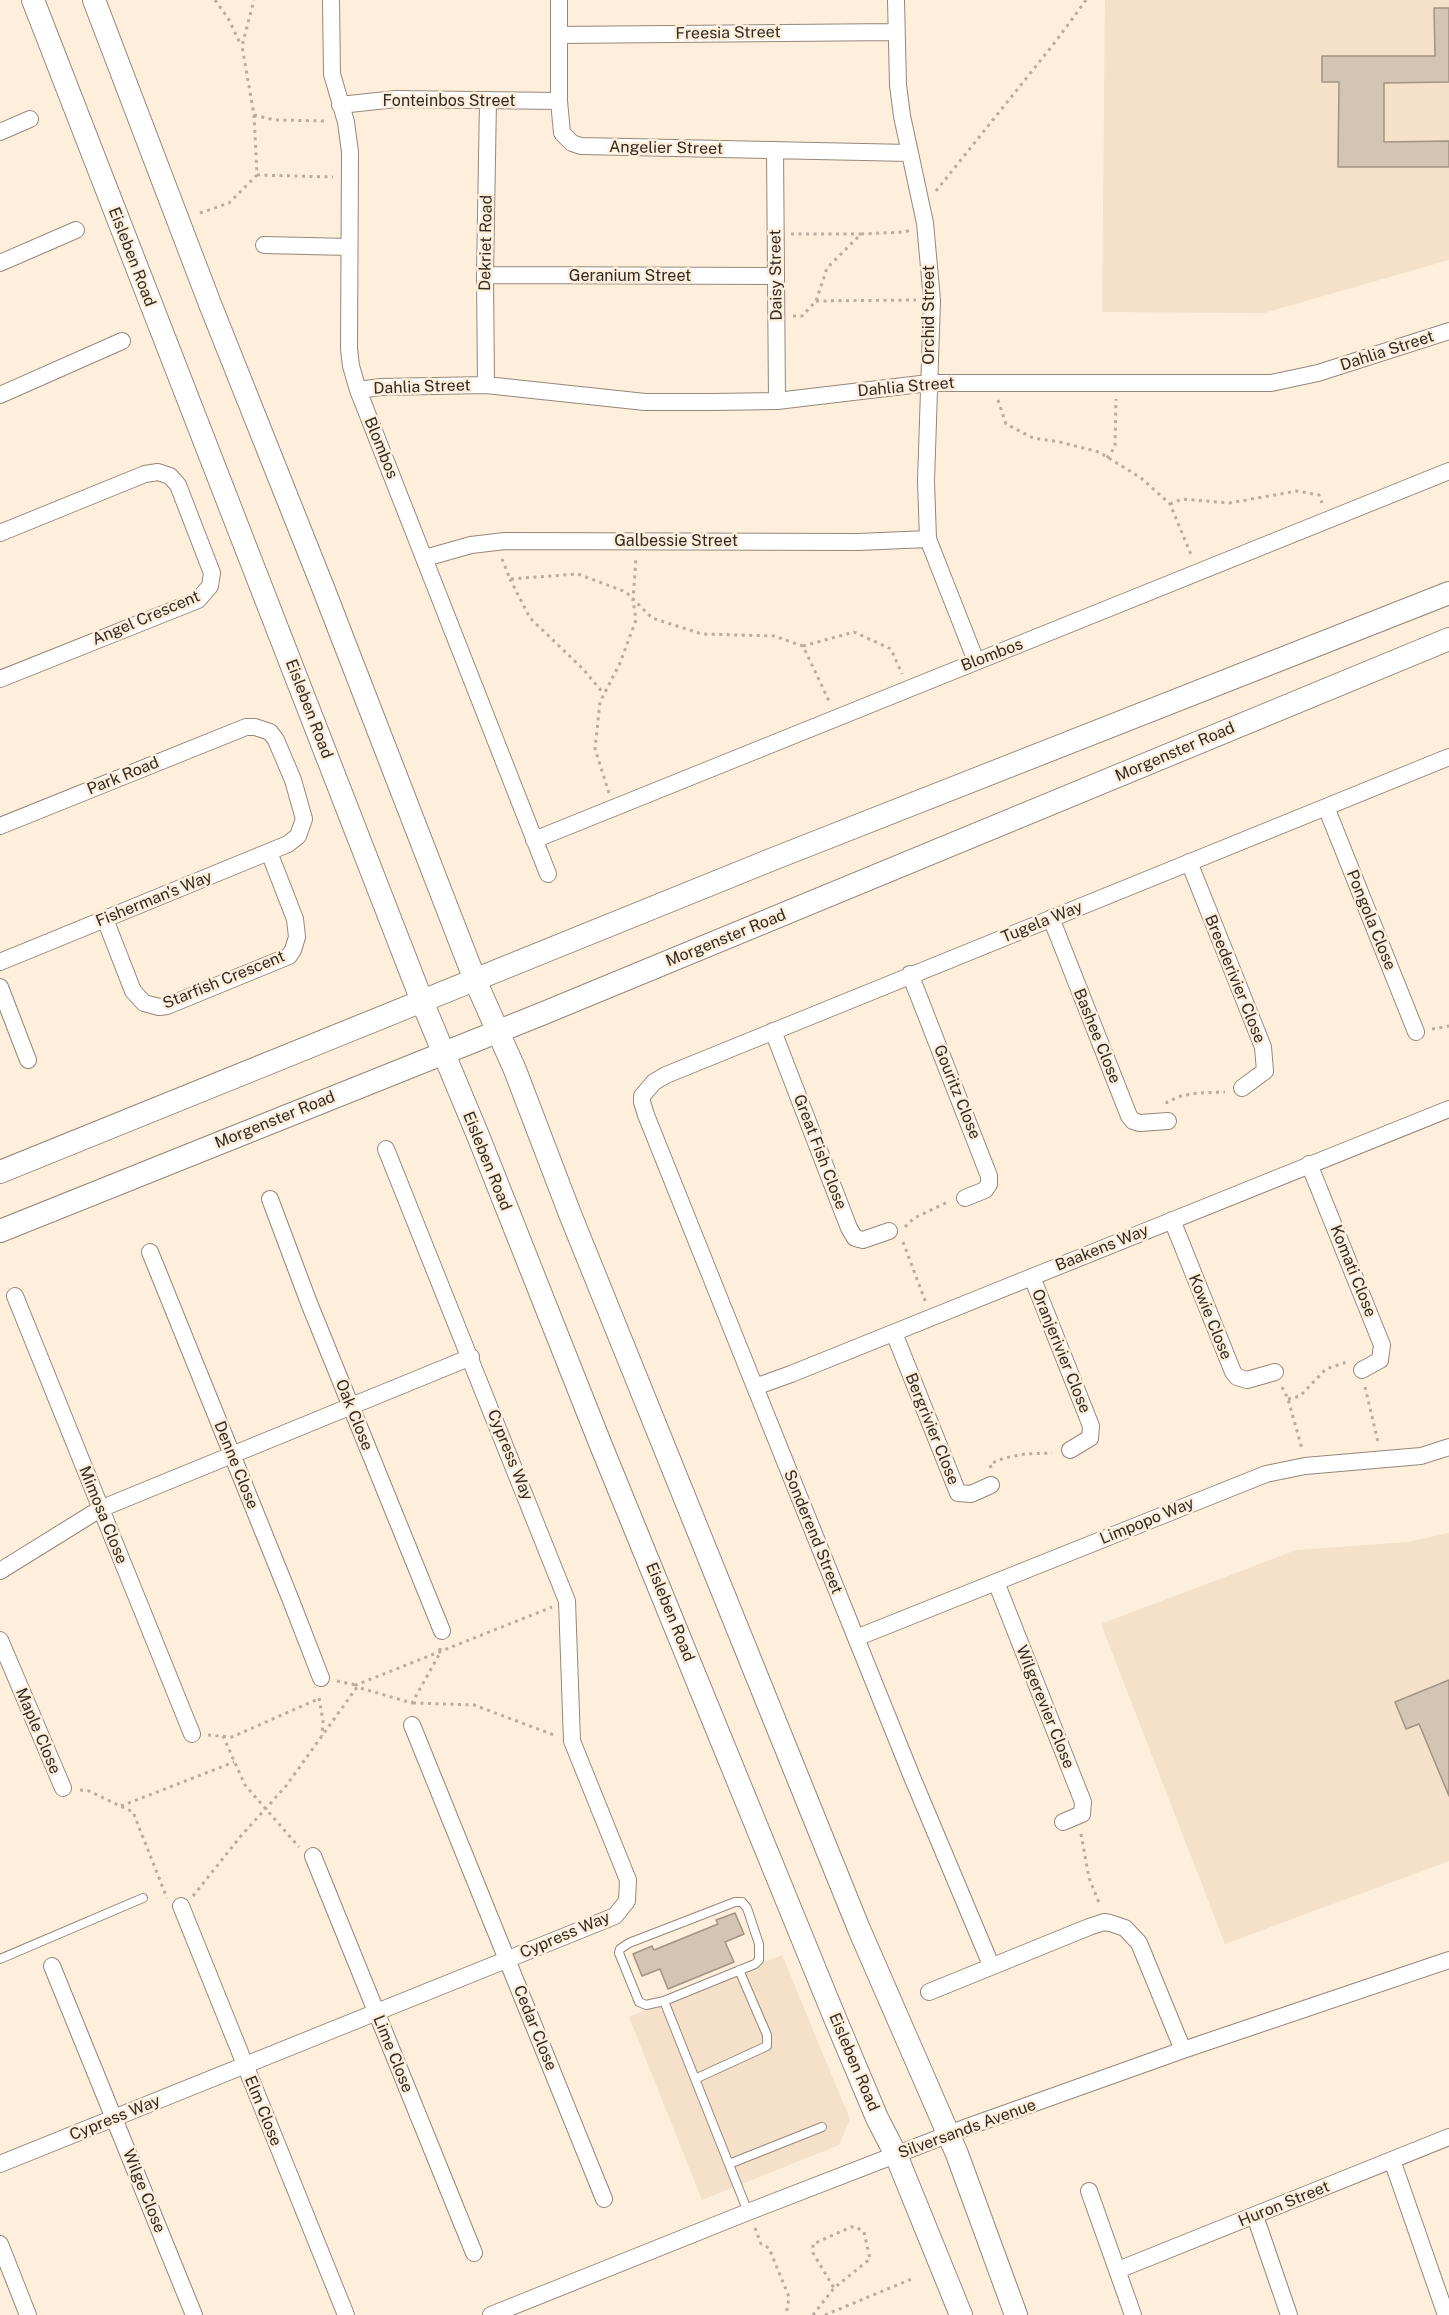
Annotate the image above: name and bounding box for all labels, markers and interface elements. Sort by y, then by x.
street label: Freesia Street [675,22,781,44]
street label: Fonteinbos Street [383,91,515,111]
street label: Angelier Street [609,137,723,159]
street label: Dekriet Road [476,195,496,291]
street label: Eisleben Road [104,205,160,309]
street label: Daisy Street [766,229,786,321]
street label: Orchid Street [919,265,939,365]
street label: Geranium Street [569,266,691,286]
street label: Dahlia Street [1338,327,1436,375]
street label: Dahlia Street [857,373,955,401]
street label: Dahlia Street [373,376,471,398]
street label: Blombos [360,414,402,482]
street label: Galbessie Street [614,531,738,551]
street label: Angel Crescent [89,587,203,649]
street label: Blombos [958,634,1026,676]
street label: Eisleben Road [281,657,337,761]
street label: Morgenster Road [1112,718,1238,786]
street label: Park Road [84,753,162,799]
street label: Fisherman's Way [93,867,215,931]
street label: Pongola Close [1342,867,1400,973]
street label: Tugela Way [999,897,1085,947]
street label: Morgenster Road [663,905,789,971]
street label: Breederivier Close [1201,912,1269,1046]
street label: Starfish Crescent [160,947,288,1013]
street label: Bashee Close [1069,986,1125,1086]
street label: Gouritz Close [929,1042,985,1142]
street label: Morgenster Road [212,1087,338,1153]
street label: Great Fish Close [789,1092,851,1212]
street label: Eisleben Road [458,1109,516,1213]
street label: Baakens Way [1053,1221,1151,1275]
street label: Komati Close [1326,1222,1380,1320]
street label: Kowie Close [1184,1271,1236,1363]
street label: Oranjerivier Close [1027,1286,1095,1416]
street label: Bergrivier Close [901,1370,963,1488]
street label: Oak Close [331,1377,377,1453]
street label: Cypress Way [483,1407,537,1503]
street label: Denne Close [210,1418,262,1512]
street label: Mimosa Close [75,1463,131,1567]
street label: Sonderend Street [779,1467,847,1597]
street label: Limpopo Way [1097,1493,1197,1549]
street label: Eisleben Road [641,1560,699,1664]
street label: Wilgerevier Close [1012,1643,1078,1771]
street label: Maple Close [11,1685,65,1777]
street label: Cypress Way [517,1907,613,1963]
street label: Cedar Close [509,1983,561,2073]
street label: Eisleben Road [825,2010,883,2114]
street label: Lime Close [369,2013,417,2095]
street label: Elm Close [240,2073,286,2149]
street label: Cypress Way [67,2091,163,2145]
street label: Silversands Avenue [896,2095,1038,2163]
street label: Wilge Close [119,2146,169,2236]
street label: Huron Street [1236,2177,1332,2231]

